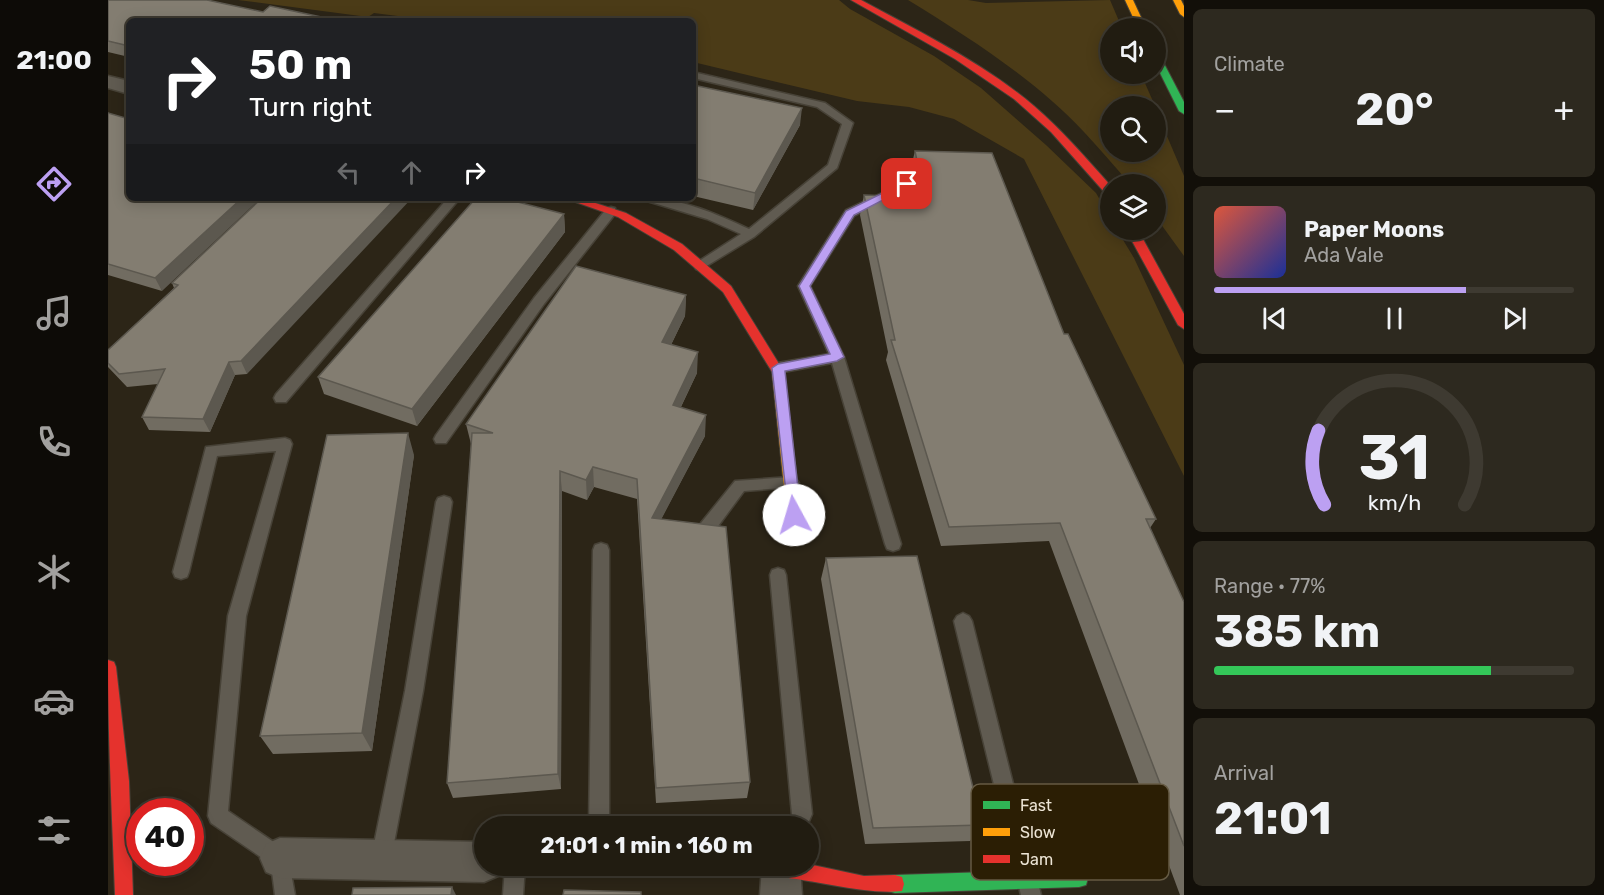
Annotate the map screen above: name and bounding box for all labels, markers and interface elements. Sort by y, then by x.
map controls [1100,18,1166,240]
button: sound [1100,18,1166,84]
text: 50 m [249,40,352,90]
icon: right [150,42,228,120]
text: 21:00 [16,44,92,76]
text: Climate [1214,52,1285,76]
text: 20° [1355,83,1434,136]
text: − [1214,90,1235,129]
text: + [1553,90,1574,129]
text: Turn right [249,91,372,123]
button: search [1100,96,1166,162]
icon: left [332,156,365,189]
icon: ahead [395,156,428,189]
icon: right [458,156,491,189]
pin [881,158,932,209]
icon: directions [33,163,75,205]
icon: arrive [890,167,923,200]
button: layers [1100,174,1166,240]
text: Paper Moons [1304,216,1444,243]
text: Ada Vale [1304,243,1384,267]
icon: music [33,292,75,334]
icon: previous [1258,302,1291,335]
icon: pause [1378,302,1411,335]
icon: next [1498,302,1531,335]
icon: phone [33,421,75,463]
text: 31 [1358,421,1430,495]
position arrow [762,483,826,547]
text: km/h [1367,490,1421,515]
icon: climate [33,551,75,593]
text: Range · 77% [1214,574,1326,598]
text: 385 km [1214,605,1380,658]
icon: car [33,680,75,722]
text: Arrival [1214,761,1274,785]
legend [971,784,1169,880]
text: 21:01 [1214,792,1332,845]
text: Fast [1020,796,1052,815]
speed limit sign: 40 [126,798,204,876]
icon: filters [33,809,75,851]
text: Slow [1020,823,1056,842]
text: 21:01 · 1 min · 160 m [540,832,753,859]
text: Jam [1020,850,1053,869]

